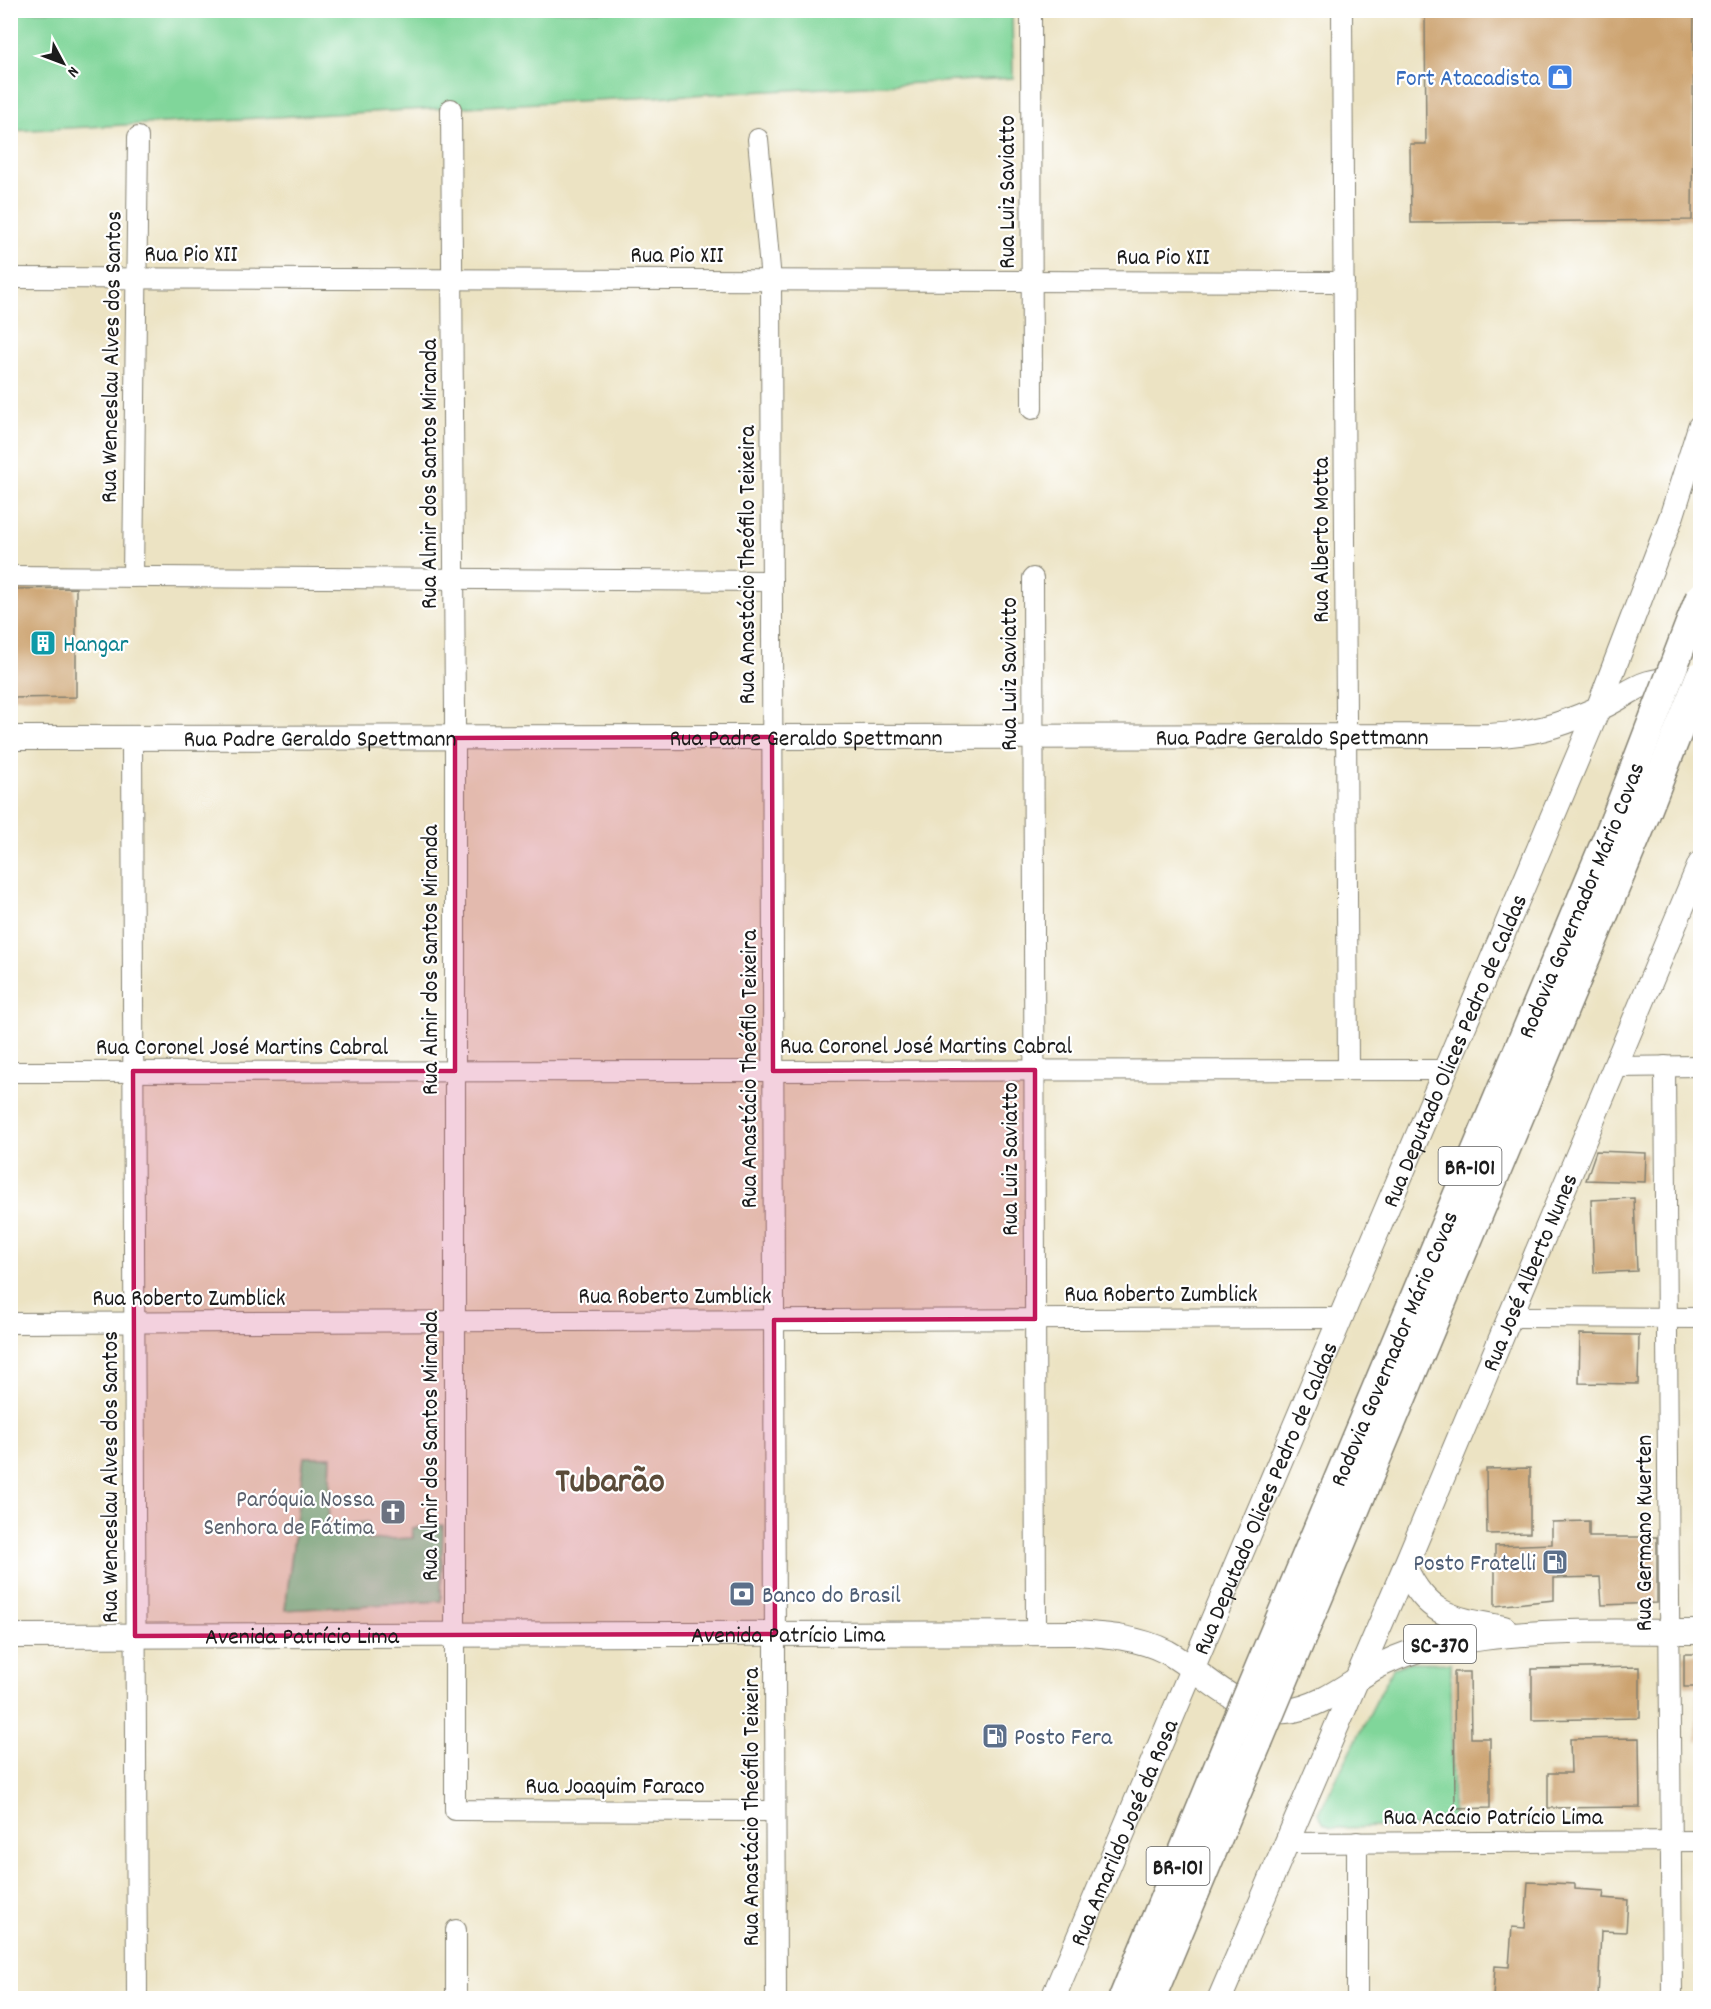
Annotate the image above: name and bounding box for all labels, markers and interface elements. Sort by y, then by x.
north arrow [33,33,93,93]
text: N [61,61,84,82]
shop icon: Fort Atacadista [1545,62,1575,92]
place label: Fort Atacadista [1395,63,1541,97]
street label: Rua Luiz Saviatto [992,115,1026,269]
street label: Rua Wenceslau Alves dos Santos [93,211,133,504]
street label: Rua Pio XII [144,239,238,273]
street label: Rua Pio XII [630,240,724,274]
street label: Rua Pio XII [1116,242,1210,276]
street label: Rua Almir dos Santos Miranda [414,338,448,609]
street label: Rua Anastácio Theófilo Teixeira [732,425,766,704]
street label: Rua Alberto Motta [1306,456,1340,623]
street label: Rua Luiz Saviatto [994,597,1028,751]
building icon: Hangar [28,628,58,658]
place label: Hangar [63,629,128,663]
street label: Rua Padre Geraldo Spettmann [1155,722,1429,756]
street label: Rua Padre Geraldo Spettmann [183,723,457,758]
street label: Rua Padre Geraldo Spettmann [669,723,943,757]
street label: Rodovia Governador Mário Covas [1511,758,1655,1044]
street label: Rua Almir dos Santos Miranda [415,824,449,1095]
street label: Rua Deputado Olices Pedro de Caldas [1375,890,1538,1213]
street label: Rua Anastácio Theófilo Teixeira [734,929,768,1208]
street label: Rua Coronel José Martins Cabral [780,1031,1073,1065]
street label: Rua Coronel José Martins Cabral [96,1032,389,1066]
street label: Rua Luiz Saviatto [995,1082,1029,1236]
road number: BR-101 [1438,1147,1502,1185]
street label: Rua José Alberto Nunes [1475,1169,1588,1377]
street label: Rodovia Governador Mário Covas [1323,1206,1469,1493]
street label: Rua Roberto Zumblick [1064,1279,1258,1313]
street label: Rua Roberto Zumblick [578,1281,772,1315]
street label: Rua Roberto Zumblick [92,1283,286,1317]
street label: Rua Almir dos Santos Miranda [415,1310,449,1581]
street label: Rua Wenceslau Alves dos Santos [95,1331,129,1623]
street label: Rua Deputado Olices Pedro de Caldas [1186,1337,1349,1661]
street label: Rua Germano Kuerten [1629,1435,1663,1631]
district label: Tubarão [555,1458,665,1510]
place label: Paróquia Nossa Senhora de Fátima [203,1484,375,1546]
church icon: Paróquia Nossa Senhora de Fátima [378,1497,408,1527]
fuel station icon: Posto Fratelli [1540,1547,1570,1577]
place label: Posto Fratelli [1413,1548,1536,1582]
bank icon: Banco do Brasil [727,1579,757,1609]
place label: Banco do Brasil [762,1580,901,1614]
street label: Avenida Patrício Lima [691,1620,886,1654]
street label: Avenida Patrício Lima [205,1621,400,1655]
road number: SC-370 [1404,1625,1476,1663]
street label: Rua Anastácio Theófilo Teixeira [736,1667,770,1946]
street label: Rua Amarildo José da Rosa [1063,1714,1189,1952]
fuel station icon: Posto Fera [980,1721,1010,1751]
place label: Posto Fera [1014,1722,1113,1756]
street label: Rua Joaquim Faraco [525,1771,705,1805]
street label: Rua Acácio Patrício Lima [1383,1802,1604,1836]
road number: BR-101 [1146,1847,1210,1885]

